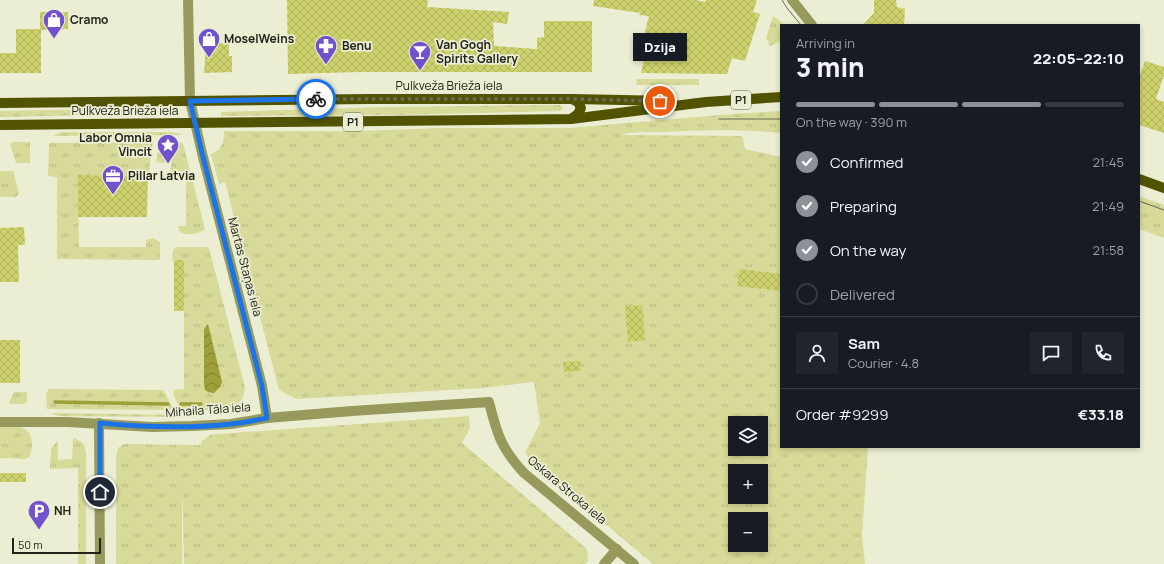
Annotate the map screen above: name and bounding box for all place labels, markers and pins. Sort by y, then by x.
shop icon: Cramo [41,7,67,40]
place label: Cramo [70,11,109,28]
shop icon: MoselWeins [196,26,222,59]
place label: MoselWeins [224,30,295,47]
pharmacy icon: Benu [313,33,339,66]
callout: Dzija [633,33,687,61]
place label: Van Gogh Spirits Gallery [436,36,518,67]
place label: Benu [342,37,372,54]
bar icon: Van Gogh Spirits Gallery [407,39,433,72]
pin [643,84,677,118]
place label: Labor Omnia Vincit [79,129,152,160]
place icon: Labor Omnia Vincit [155,132,181,165]
office icon: Pillar Latvia [100,163,126,196]
place label: Pillar Latvia [128,167,195,184]
pin [83,475,117,509]
parking icon: NH [26,498,52,531]
place label: NH [54,502,71,519]

